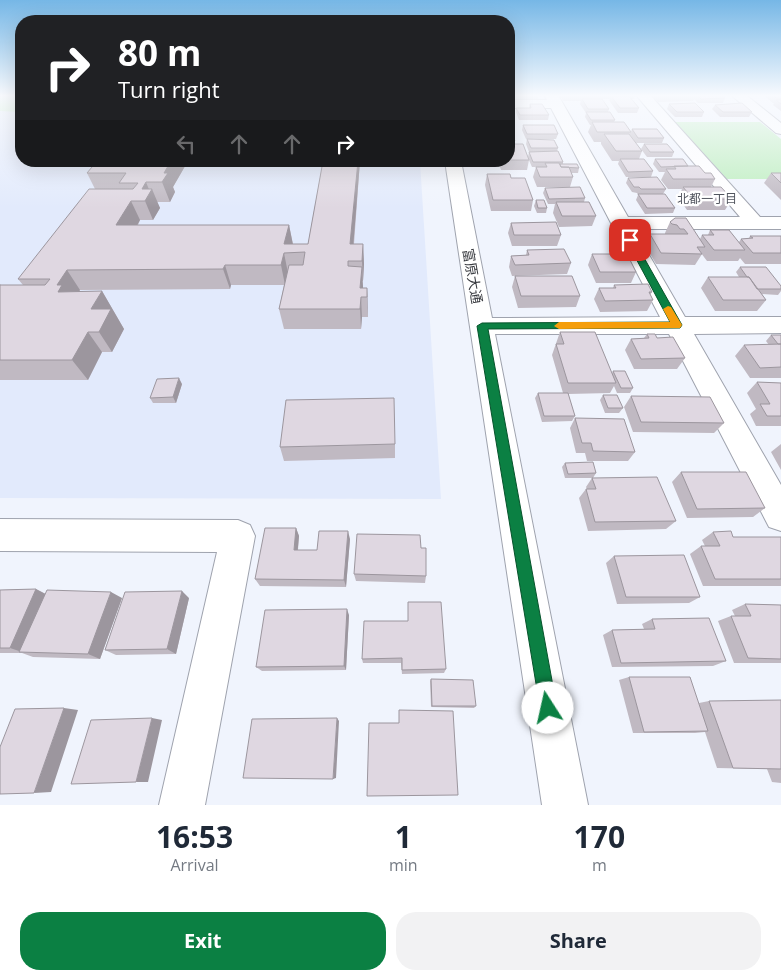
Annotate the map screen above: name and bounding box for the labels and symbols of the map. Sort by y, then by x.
district label: 北都一丁目 [677,190,737,207]
pin [609,219,651,261]
street label: 富原大通 [459,247,487,305]
position arrow [521,681,573,733]

